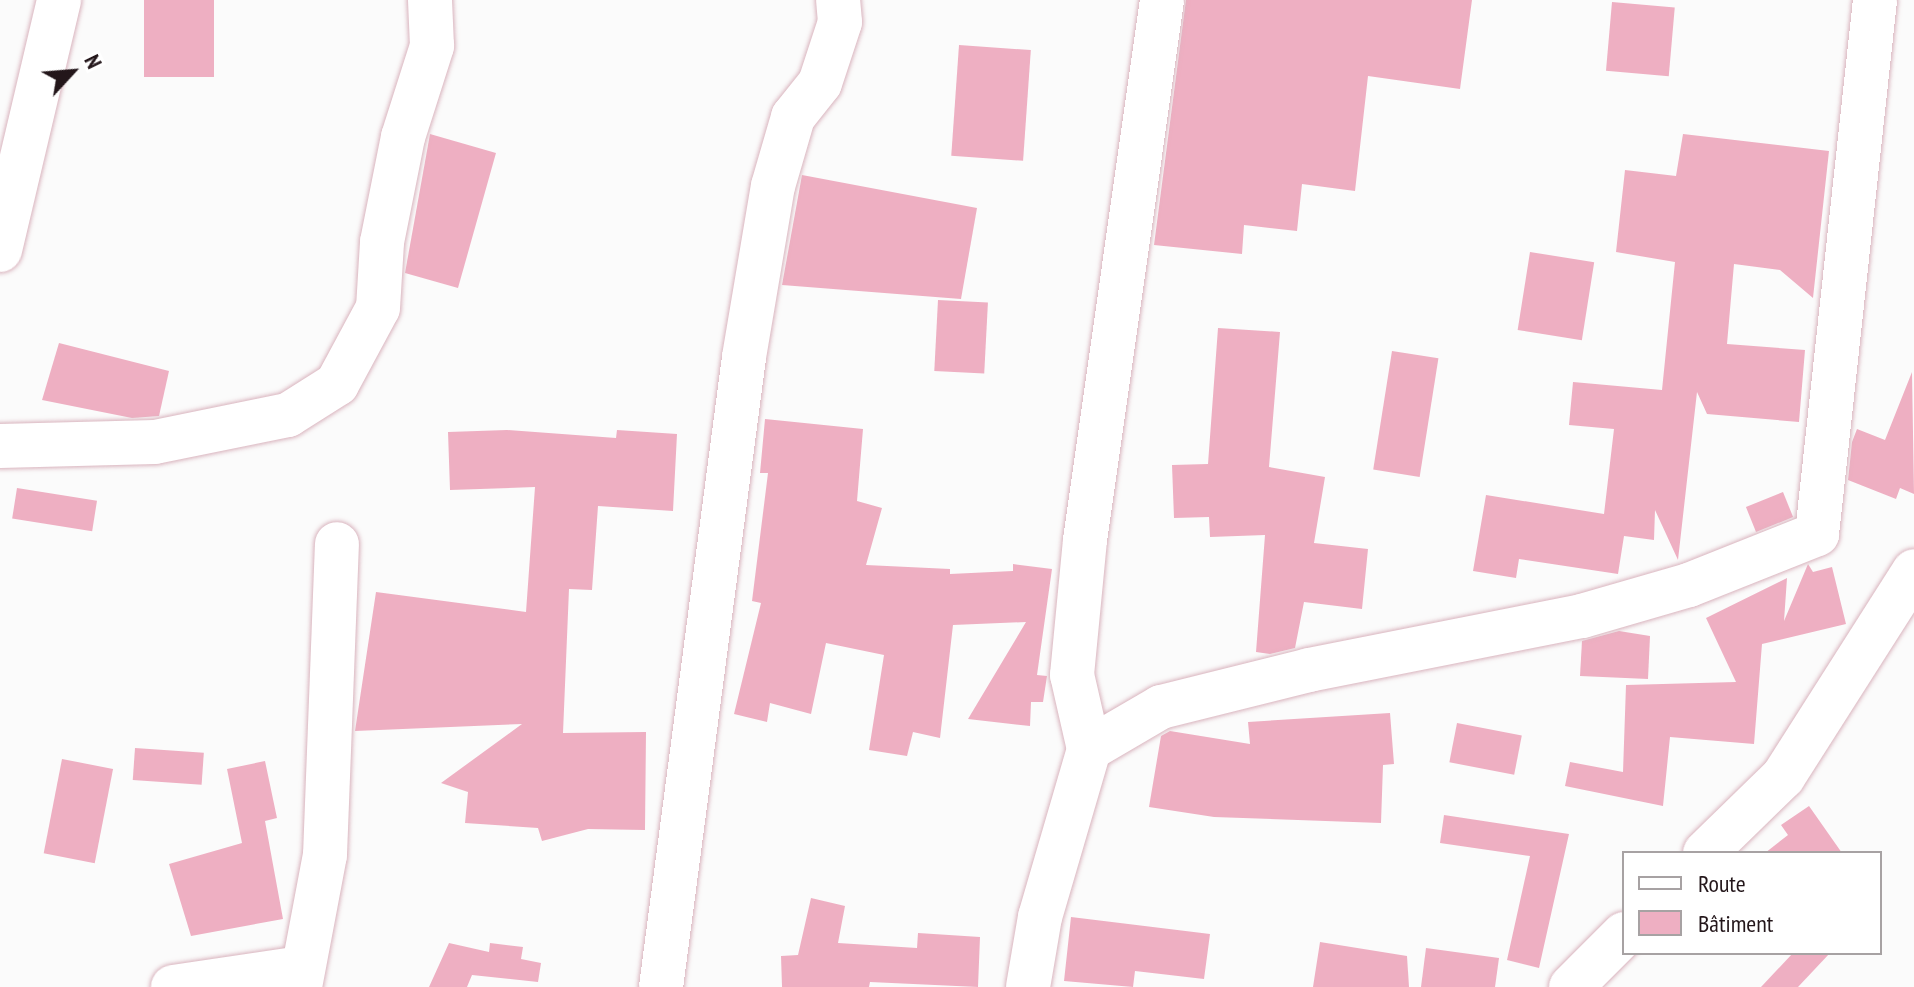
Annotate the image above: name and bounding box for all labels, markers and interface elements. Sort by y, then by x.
north arrow [32,32,112,112]
text: N [78,50,109,73]
legend [1622,851,1882,955]
text: Route [1698,868,1746,899]
text: Bâtiment [1698,908,1773,939]

